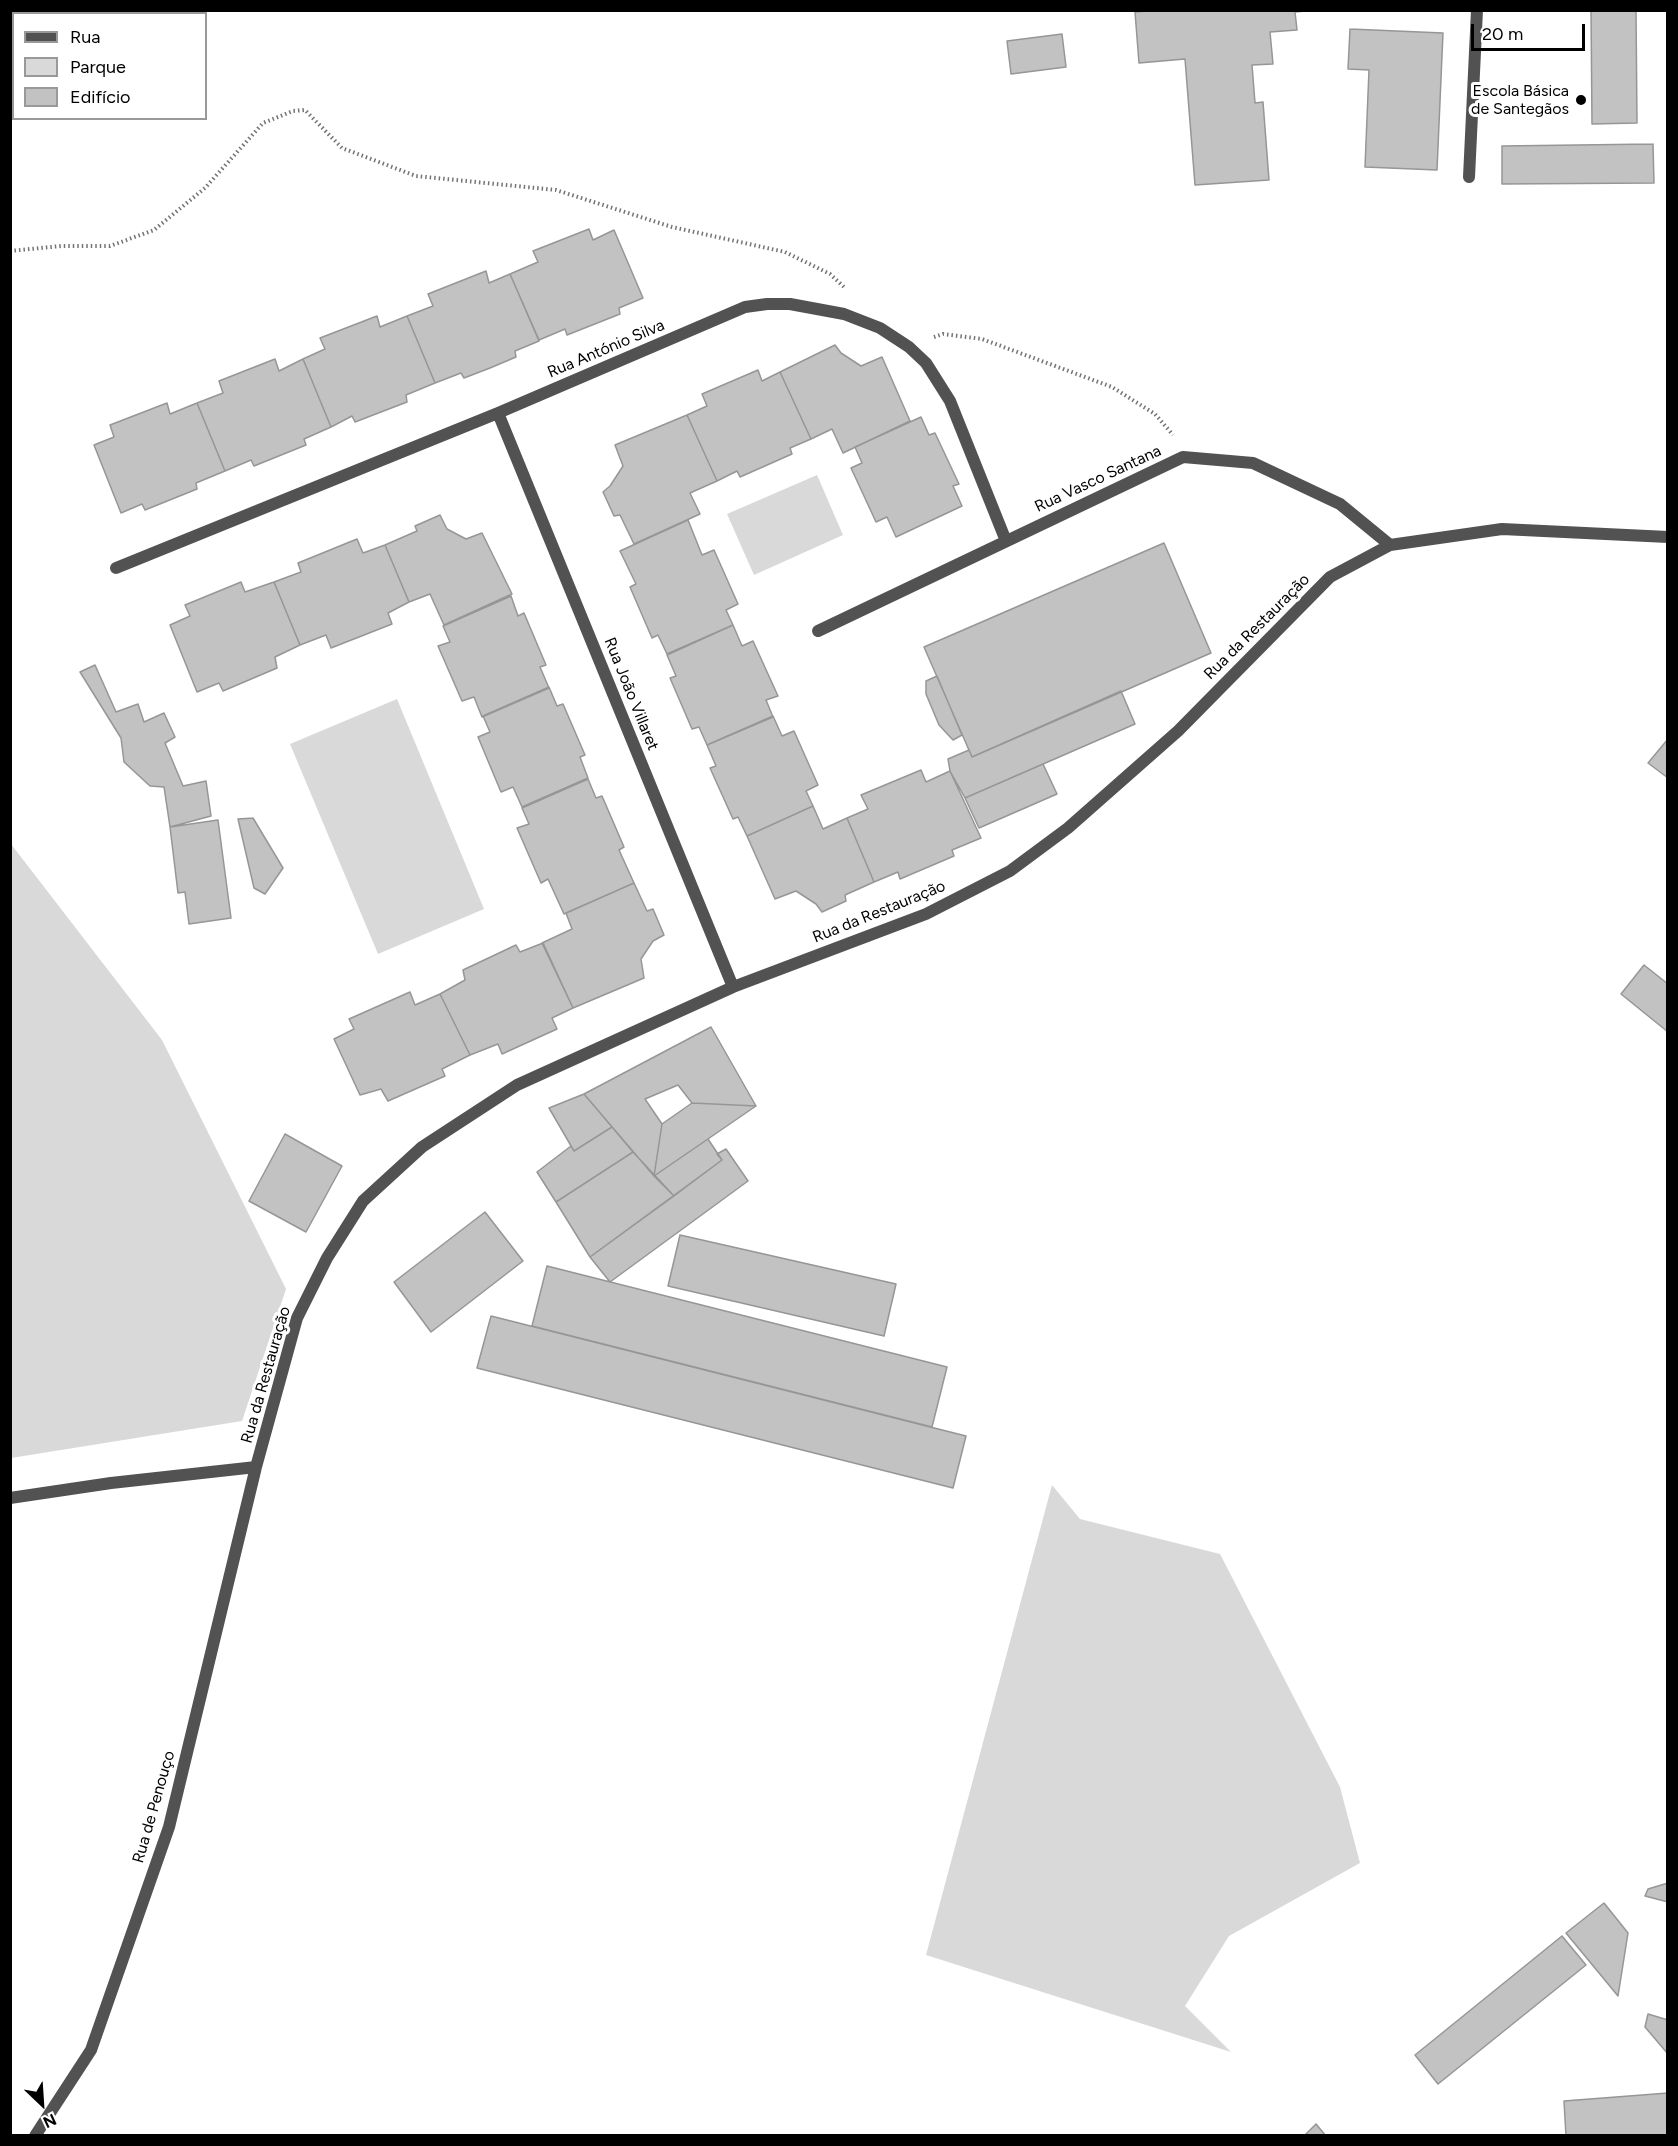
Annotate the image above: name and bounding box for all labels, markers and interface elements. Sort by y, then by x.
legend [12,12,207,120]
scale bar [1474,12,1588,50]
text: 20 m [1482,23,1523,45]
text: Rua [70,26,101,48]
text: Parque [70,56,126,78]
place label: Escola Básica de Santegãos [1471,81,1569,119]
text: Edifício [70,86,131,108]
marker: Escola Básica de Santegãos [1574,93,1588,107]
street label: Rua António Silva [545,316,667,382]
street label: Rua Vasco Santana [1032,441,1164,517]
street label: Rua da Restauração [1200,570,1314,684]
street label: Rua João Villaret [600,635,662,753]
street label: Rua da Restauração [810,877,948,947]
street label: Rua da Restauração [237,1304,295,1446]
street label: Rua de Penouço [129,1749,179,1865]
north arrow [12,2074,72,2134]
text: N [40,2110,59,2132]

